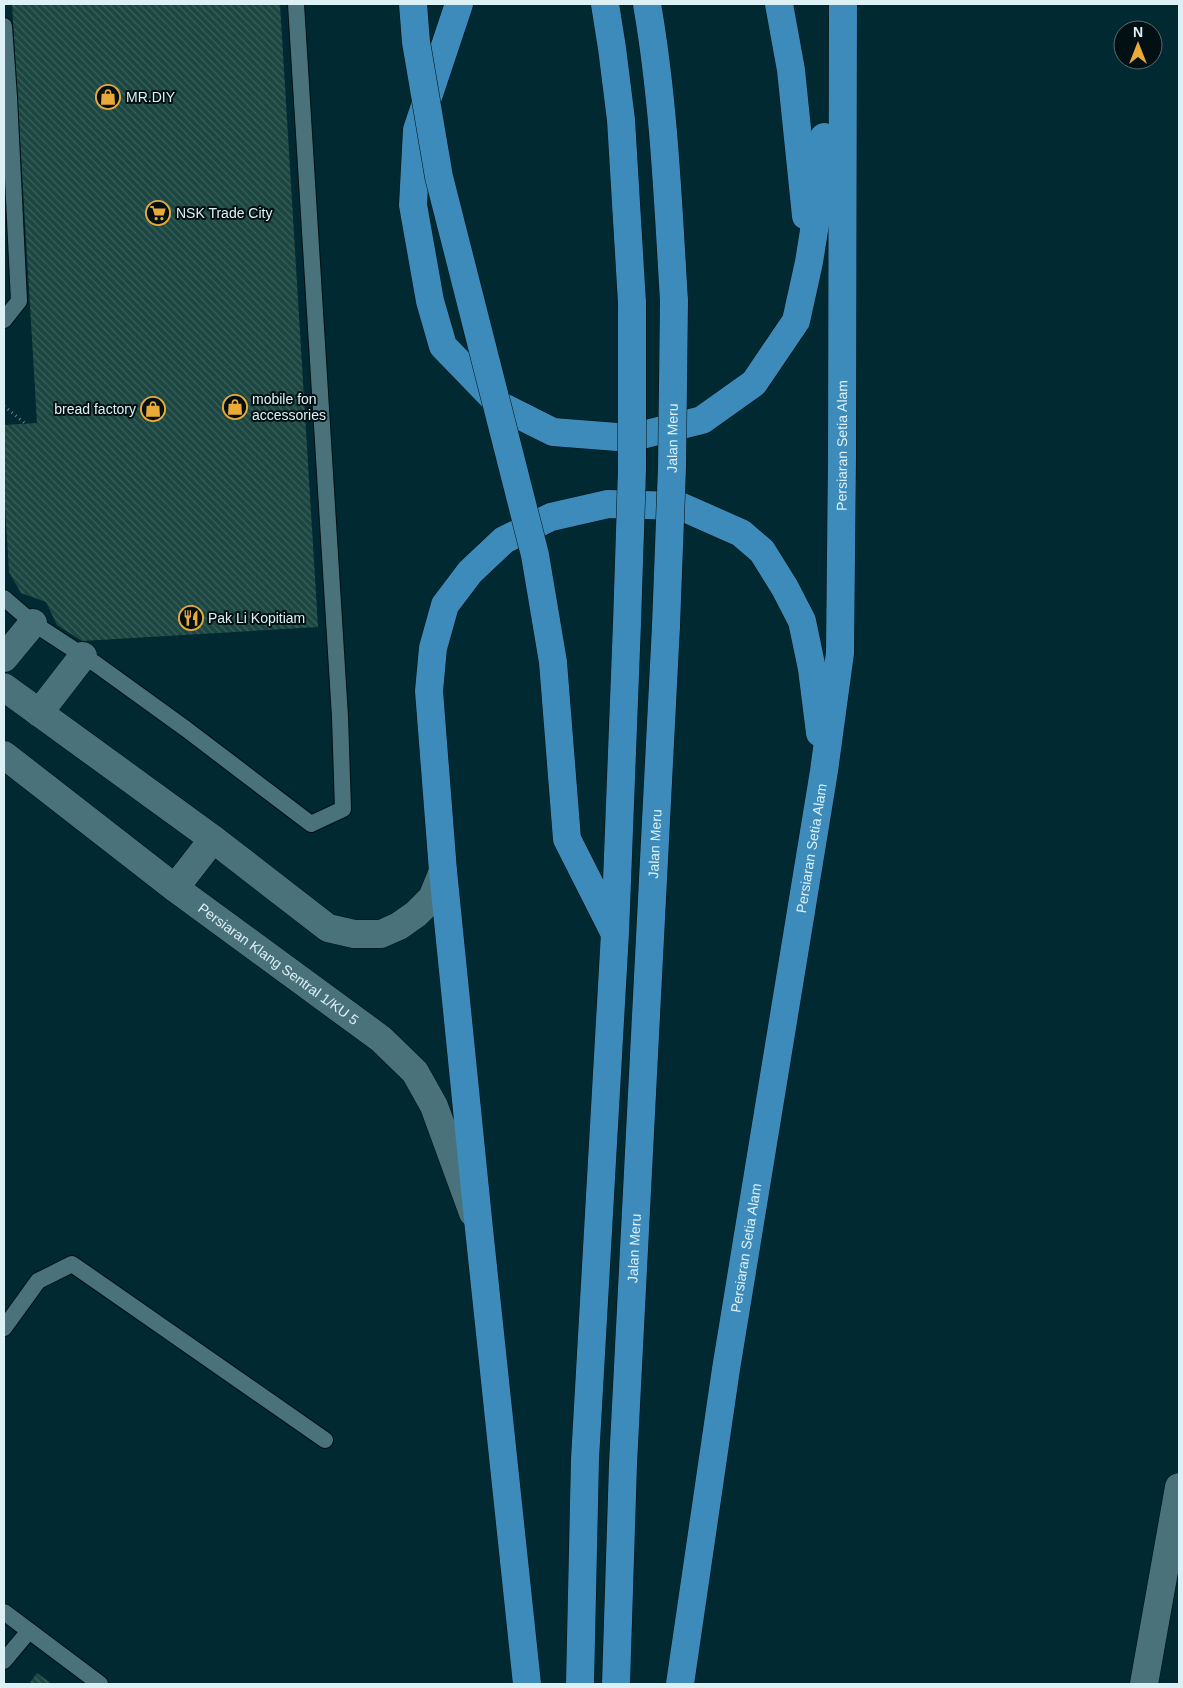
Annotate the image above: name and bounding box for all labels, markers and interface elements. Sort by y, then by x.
north arrow [1113,20,1163,70]
text: N [1133,24,1143,40]
shop icon: MR.DIY [95,84,121,110]
place label: MR.DIY [126,89,176,105]
supermarket icon: NSK Trade City [145,200,171,226]
place label: NSK Trade City [176,205,272,221]
street label: Persiaran Setia Alam [833,380,850,511]
place label: mobile fon accessories [252,391,326,423]
shop icon: mobile fon accessories [222,394,248,420]
shop icon: bread factory [140,396,166,422]
place label: bread factory [54,401,136,417]
street label: Jalan Meru [664,403,681,473]
restaurant icon: Pak Li Kopitiam [178,605,204,631]
place label: Pak Li Kopitiam [208,610,305,626]
street label: Persiaran Setia Alam [793,782,830,914]
street label: Jalan Meru [645,809,665,879]
street label: Persiaran Klang Sentral 1/KU 5 [195,900,362,1028]
street label: Persiaran Setia Alam [727,1182,764,1314]
street label: Jalan Meru [624,1213,644,1283]

